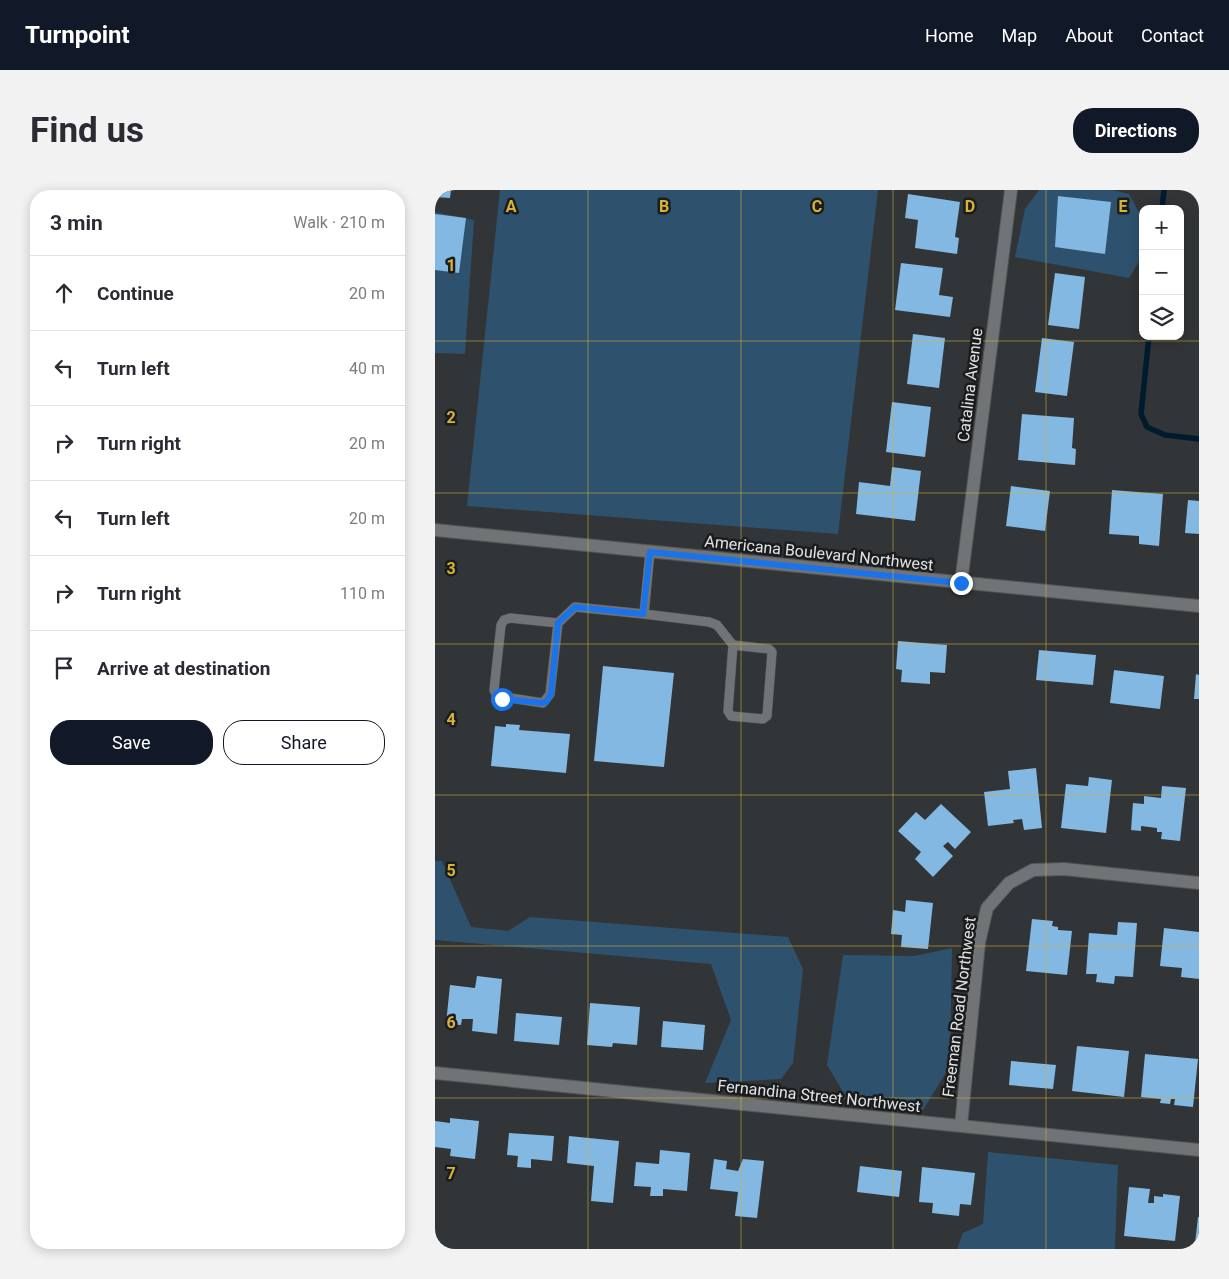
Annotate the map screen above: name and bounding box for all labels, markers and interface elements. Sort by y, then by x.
text: Turnpoint [25,21,130,49]
text: Home [925,25,974,46]
text: Map [1002,25,1037,46]
text: About [1065,25,1113,46]
text: Contact [1141,25,1204,46]
button: Directions [1073,108,1199,153]
text: Find us [30,110,144,151]
text: A [506,197,517,216]
text: B [659,197,669,216]
text: C [812,197,822,216]
text: D [965,197,975,216]
text: E [1119,197,1128,216]
map controls [1139,205,1184,340]
button: + [1139,205,1184,250]
text: 3 min [50,211,103,235]
text: Walk · 210 m [293,213,385,232]
button: − [1139,250,1184,295]
text: 1 [446,256,456,275]
icon: ahead [50,279,78,307]
text: Continue [97,282,174,305]
text: 20 m [349,284,385,303]
button: layers [1139,295,1184,340]
street label: Catalina Avenue [954,327,986,443]
icon: left [50,354,78,382]
text: Turn left [97,357,170,380]
text: 40 m [349,359,385,378]
text: 2 [446,408,456,427]
icon: right [50,429,78,457]
text: Turn right [97,432,181,455]
text: 20 m [349,434,385,453]
icon: left [50,504,78,532]
text: Turn left [97,507,170,530]
text: 20 m [349,509,385,528]
street label: Americana Boulevard Northwest [704,532,934,574]
text: 3 [446,559,456,578]
route end [950,572,973,595]
icon: right [50,579,78,607]
text: Turn right [97,582,181,605]
text: 110 m [340,584,385,603]
icon: arrive [50,654,78,682]
text: Arrive at destination [97,657,270,680]
route start [491,688,514,711]
text: 4 [446,710,456,729]
button: Save [50,720,213,765]
button: Share [223,720,385,765]
text: 5 [446,861,456,880]
street label: Freeman Road Northwest [939,916,979,1098]
text: 6 [446,1013,456,1032]
street label: Fernandina Street Northwest [717,1076,921,1116]
text: 7 [446,1164,456,1183]

